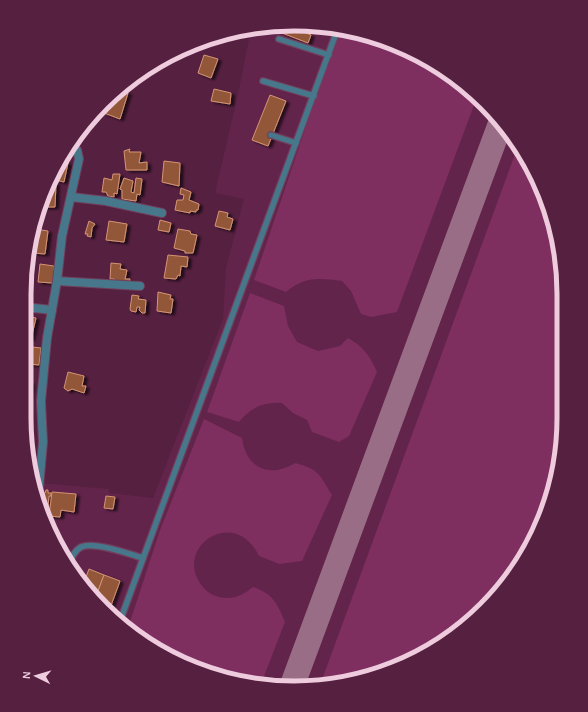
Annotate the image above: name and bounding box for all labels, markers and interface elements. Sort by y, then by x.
north arrow [16,656,56,696]
text: N [21,671,32,679]

